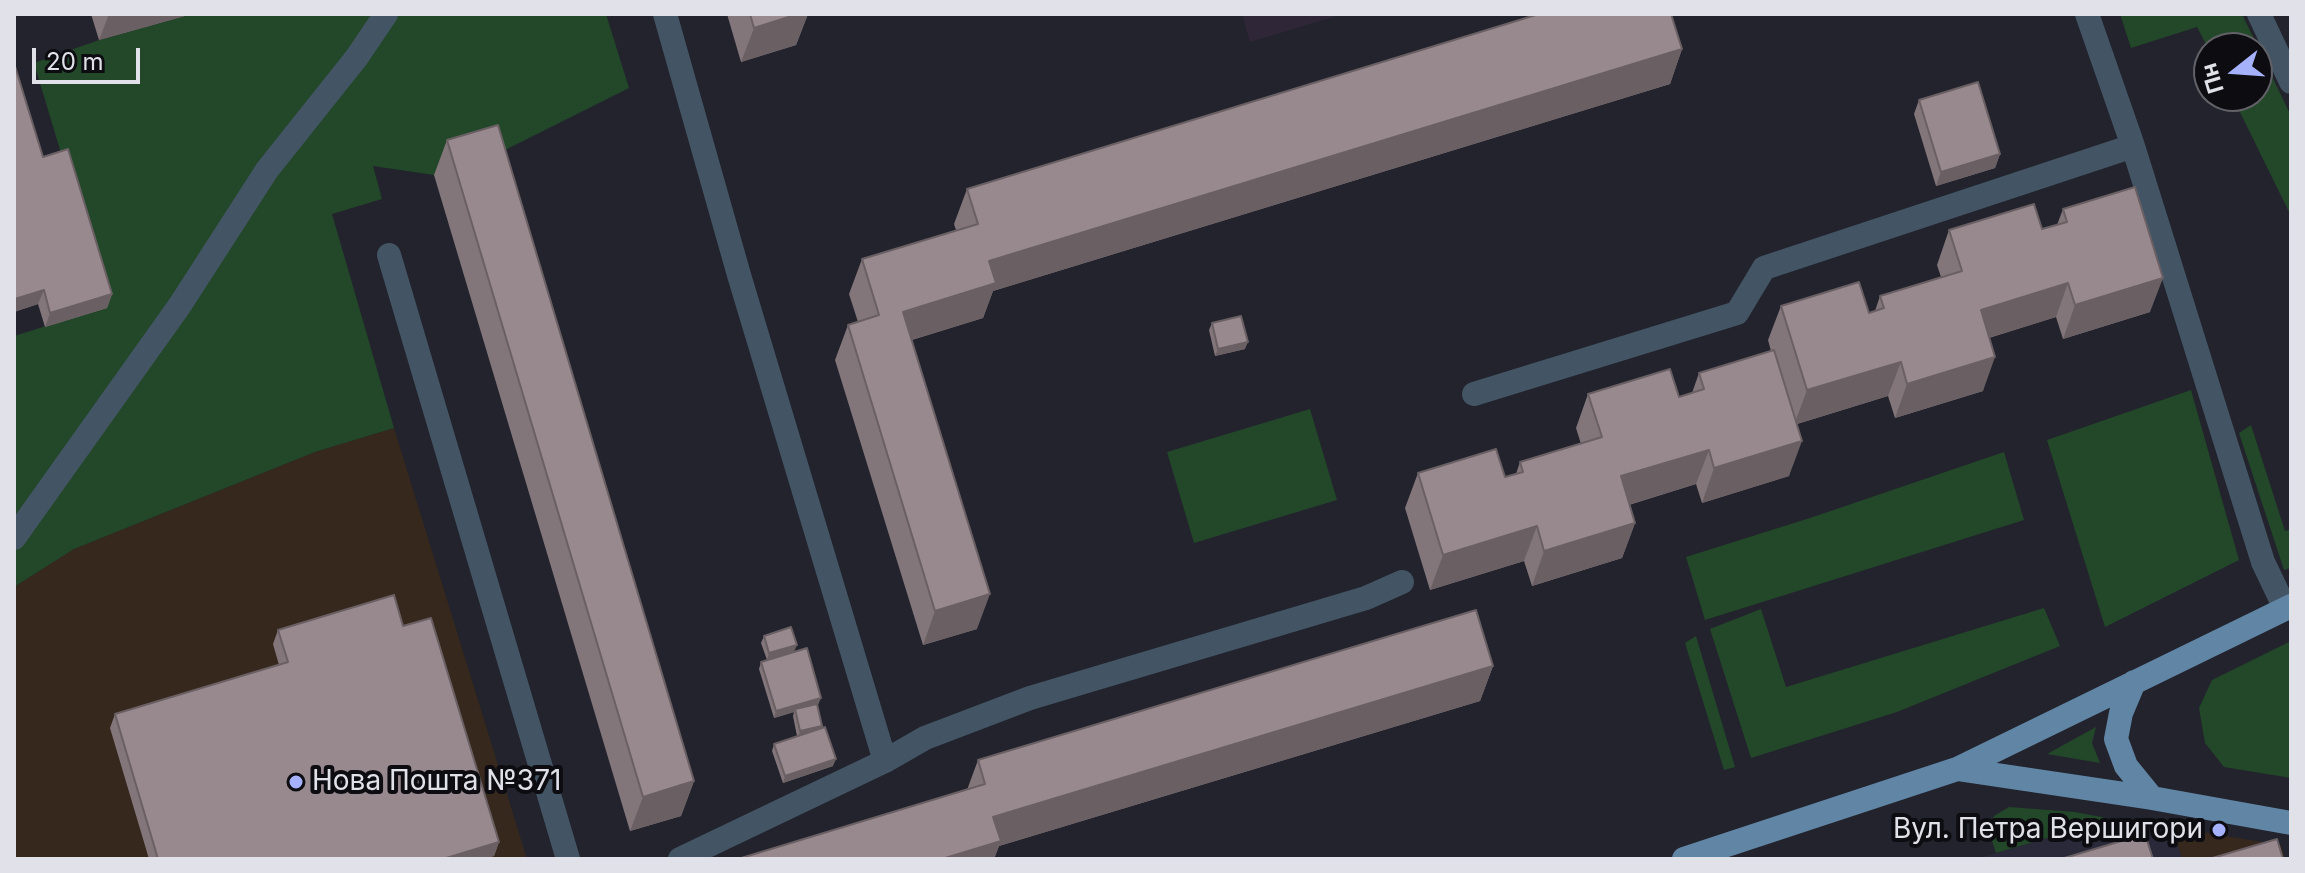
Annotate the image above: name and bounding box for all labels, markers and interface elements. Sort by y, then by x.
scale bar [36,32,144,82]
north arrow [2193,32,2273,112]
text: 20 m [46,47,104,76]
text: Пн [2195,60,2229,97]
place label: Нова Пошта №371 [312,765,561,799]
marker: Нова Пошта №371 [287,773,305,791]
place label: Вул. Петра Вершигори [1893,813,2203,847]
marker: Вул. Петра Вершигори [2210,821,2228,839]

